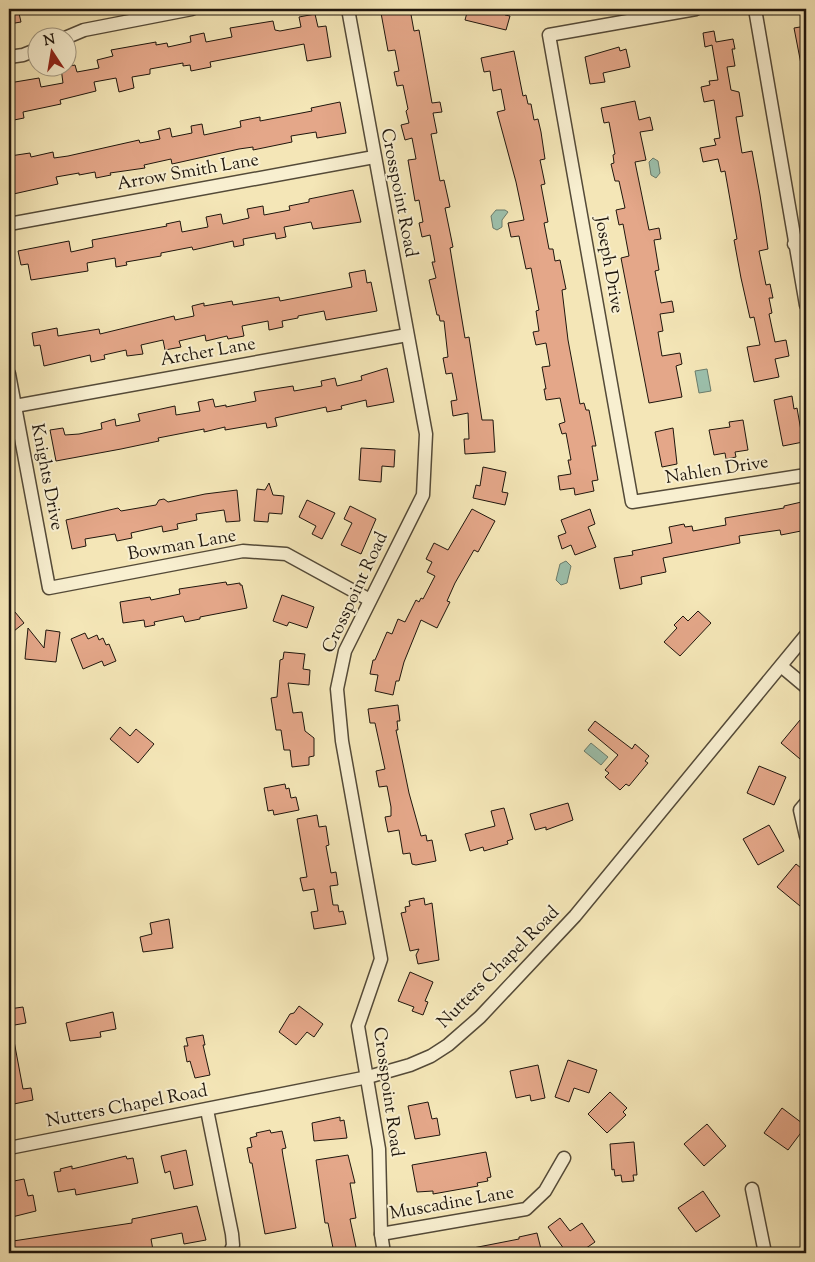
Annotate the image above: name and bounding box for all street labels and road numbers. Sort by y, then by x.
street label: Crosspoint Road [373,126,423,260]
street label: Arrow Smith Lane [115,148,261,198]
street label: Joseph Drive [587,214,629,315]
street label: Archer Lane [158,332,258,374]
street label: Knights Drive [23,421,69,533]
street label: Nahlen Drive [664,450,770,492]
street label: Bowman Lane [126,524,238,568]
street label: Crosspoint Road [317,528,395,658]
street label: Nutters Chapel Road [432,901,566,1035]
street label: Crosspoint Road [365,1025,409,1159]
street label: Nutters Chapel Road [44,1079,210,1135]
street label: Muscadine Lane [388,1180,516,1228]

